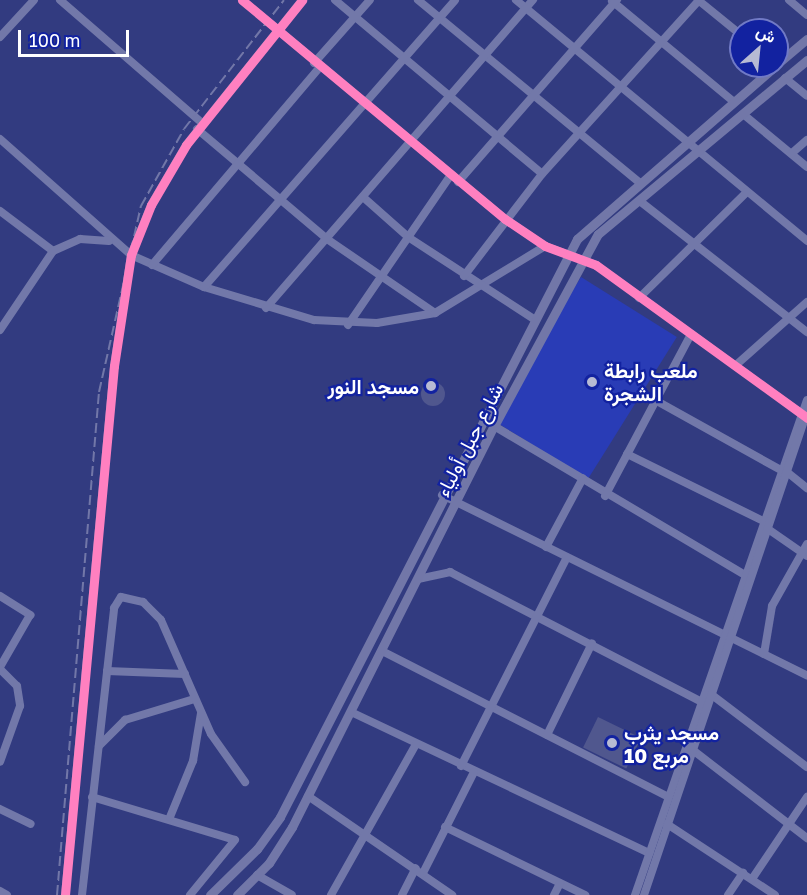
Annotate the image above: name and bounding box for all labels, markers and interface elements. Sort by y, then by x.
scale bar [21,18,132,56]
north arrow [729,18,789,78]
text: ش [753,20,779,47]
text: 100 m [29,29,80,51]
place label: ملعب رابطة الشجرة [604,358,698,405]
place label: مسجد النور [328,374,419,398]
marker: ملعب رابطة الشجرة [585,375,599,389]
marker: مسجد النور [424,379,438,393]
street label: شارع جبل أولياء [430,379,508,501]
place label: مسجد يثرب مربع 10 [624,720,719,767]
marker: مسجد يثرب مربع 10 [605,736,619,750]

